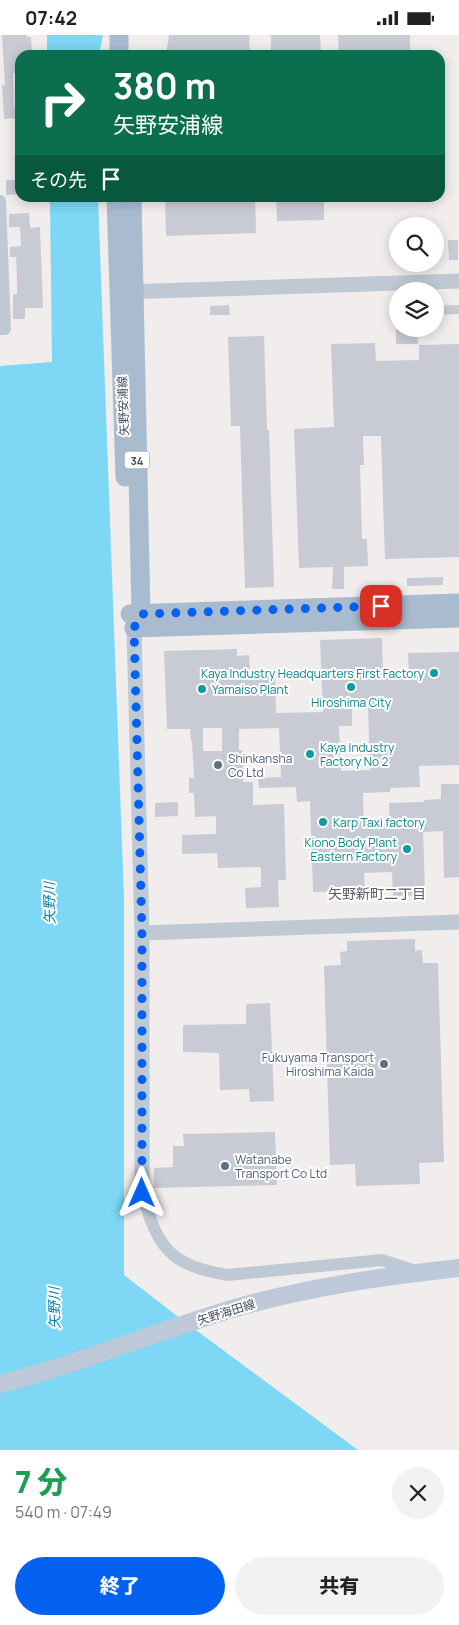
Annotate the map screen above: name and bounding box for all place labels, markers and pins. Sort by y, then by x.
pin [360,585,402,627]
place label: Kaya Industry Headquarters First Factory [201,665,425,682]
marker: Kaya Industry Headquarters First Factory [428,667,440,679]
place label: Yamaiso Plant [212,681,289,698]
marker: Hiroshima City [345,681,357,693]
marker: Yamaiso Plant [196,683,208,695]
place label: Hiroshima City [311,694,392,711]
place label: Kaya Industry Factory No 2 [320,739,395,770]
marker: Kaya Industry Factory No 2 [304,748,316,760]
place label: Shinkansha Co Ltd [228,750,292,781]
marker: Shinkansha Co Ltd [212,759,224,771]
place label: Karp Taxi factory [333,814,425,831]
marker: Karp Taxi factory [317,816,329,828]
place label: Kiono Body Plant Eastern Factory [304,834,398,865]
marker: Kiono Body Plant Eastern Factory [401,843,413,855]
place label: Fukuyama Transport Hiroshima Kaida [262,1049,374,1080]
marker: Fukuyama Transport Hiroshima Kaida [378,1058,390,1070]
place label: Watanabe Transport Co Ltd [235,1151,327,1182]
marker: Watanabe Transport Co Ltd [219,1160,231,1172]

